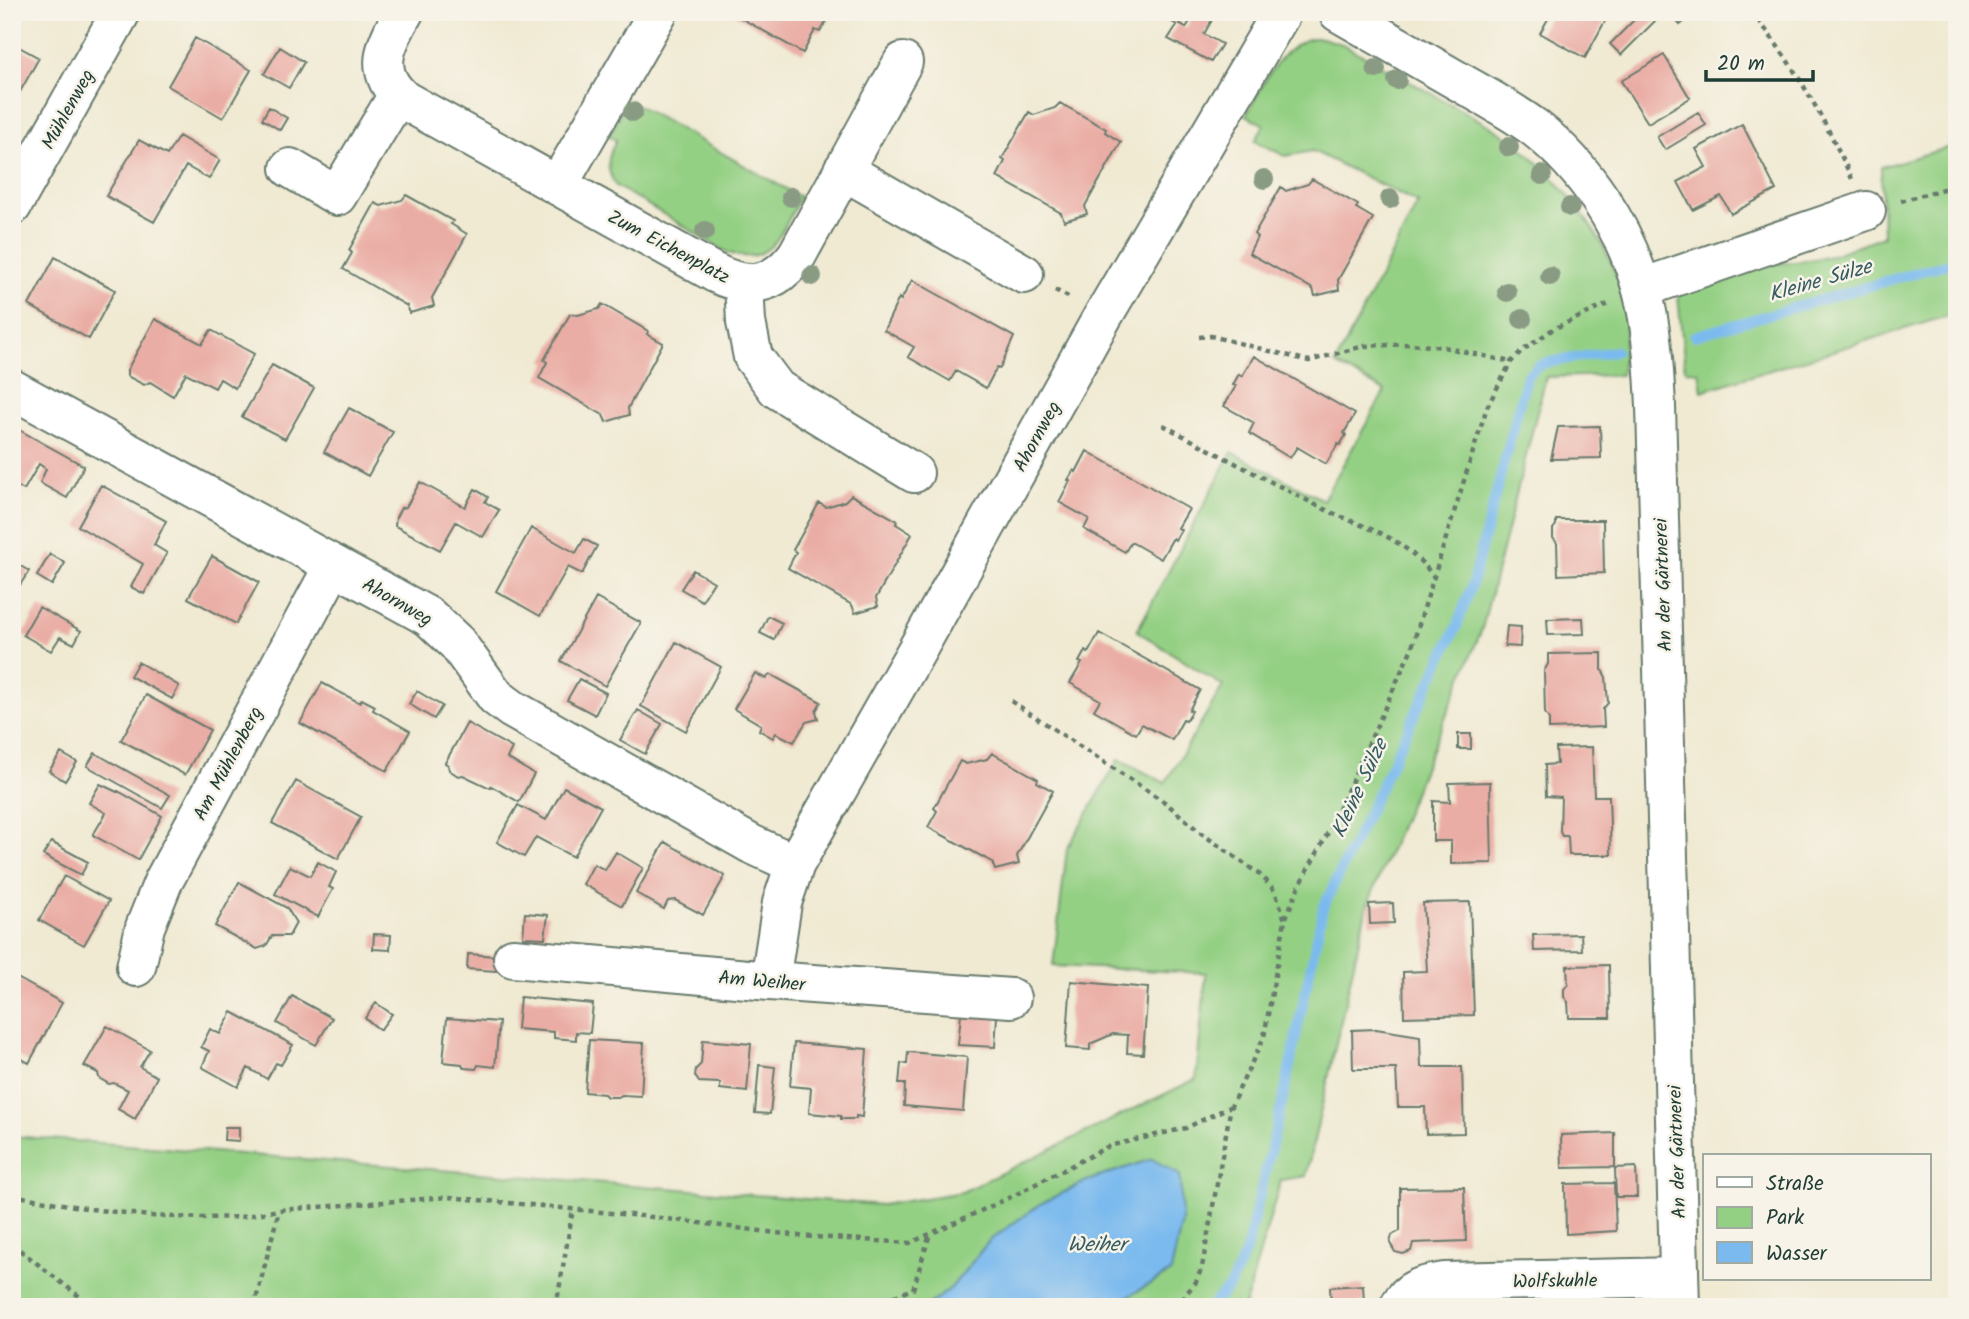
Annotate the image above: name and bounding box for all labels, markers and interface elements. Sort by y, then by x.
scale bar [1706,38,1813,82]
text: 20 m [1717,48,1765,81]
street label: Mühlenweg [34,64,103,156]
street label: Zum Eichenplatz [601,203,735,293]
water label: Kleine Sülze [1765,250,1878,312]
street label: Ahornweg [1006,396,1070,478]
street label: An der Gärtnerei [1647,516,1681,652]
street label: Ahornweg [356,570,438,635]
street label: Am Mühlenberg [186,701,272,826]
water label: Kleine Sülze [1323,731,1399,844]
street label: Am Weiher [717,963,808,1001]
street label: An der Gärtnerei [1661,1083,1695,1219]
legend [1703,1154,1930,1280]
text: Straße [1766,1168,1824,1201]
text: Park [1766,1202,1804,1235]
water label: Weiher [1068,1229,1130,1262]
text: Wasser [1766,1238,1828,1271]
street label: Wolfskuhle [1512,1266,1598,1298]

